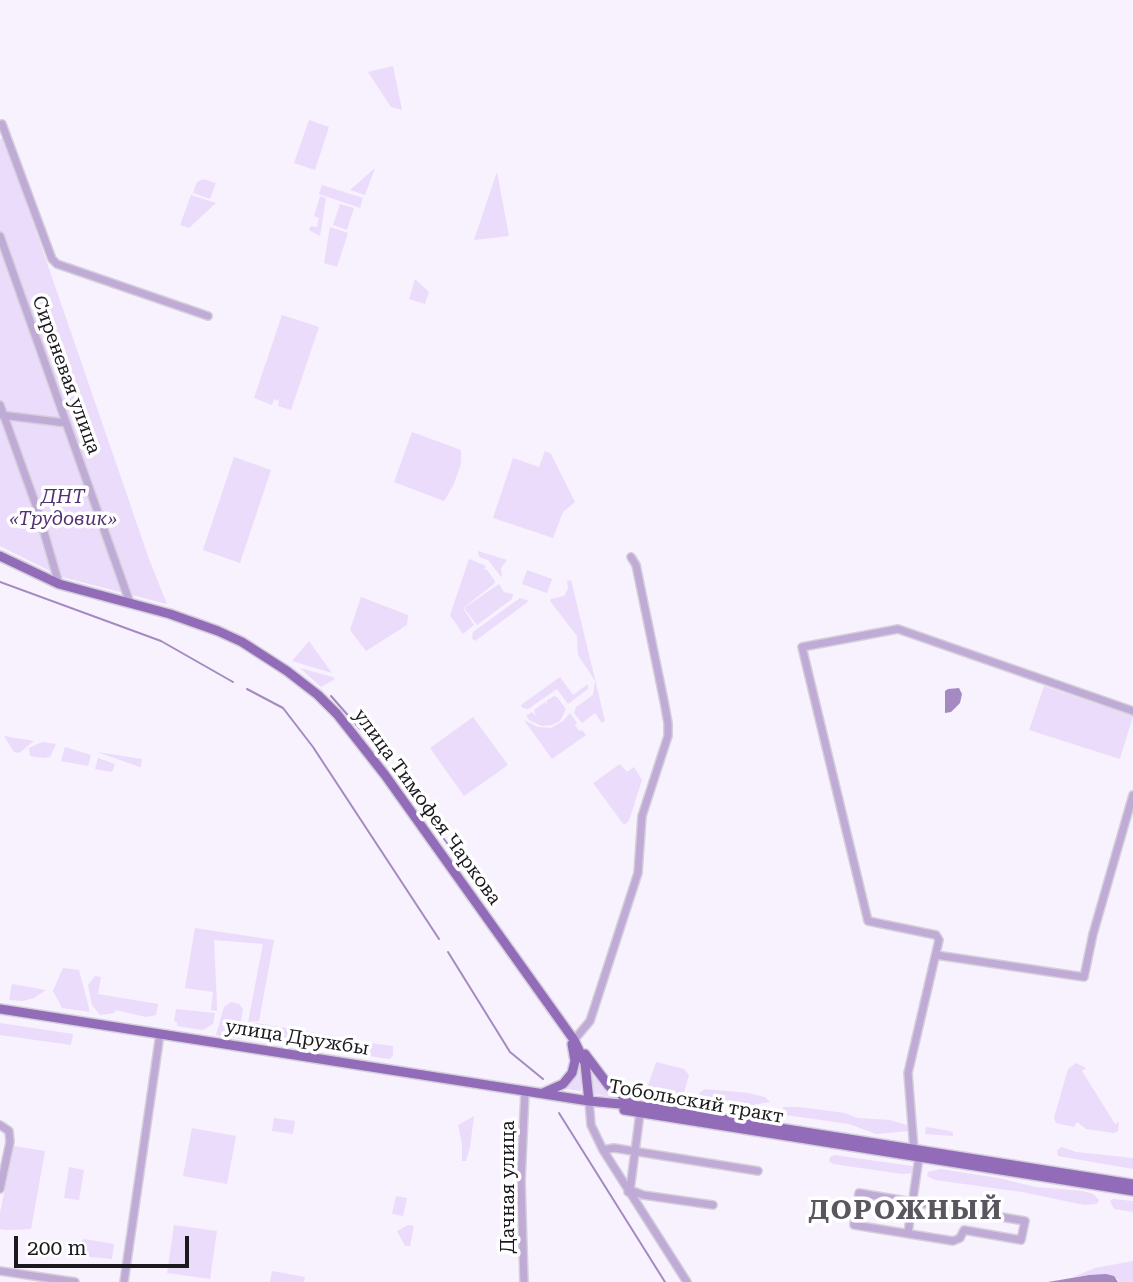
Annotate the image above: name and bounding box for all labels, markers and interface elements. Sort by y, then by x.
street label: Сиреневая улица [27,293,105,457]
park label: ДНТ «Трудовик» [9,486,117,530]
street label: улица Тимофея Чаркова [348,704,506,910]
street label: улица Дружбы [223,1015,371,1061]
street label: Тобольский тракт [607,1075,785,1129]
street label: Дачная улица [497,1121,519,1253]
district label: ДОРОЖНЫЙ [809,1195,1003,1227]
scale bar [18,1222,192,1266]
text: 200 m [27,1236,87,1260]

